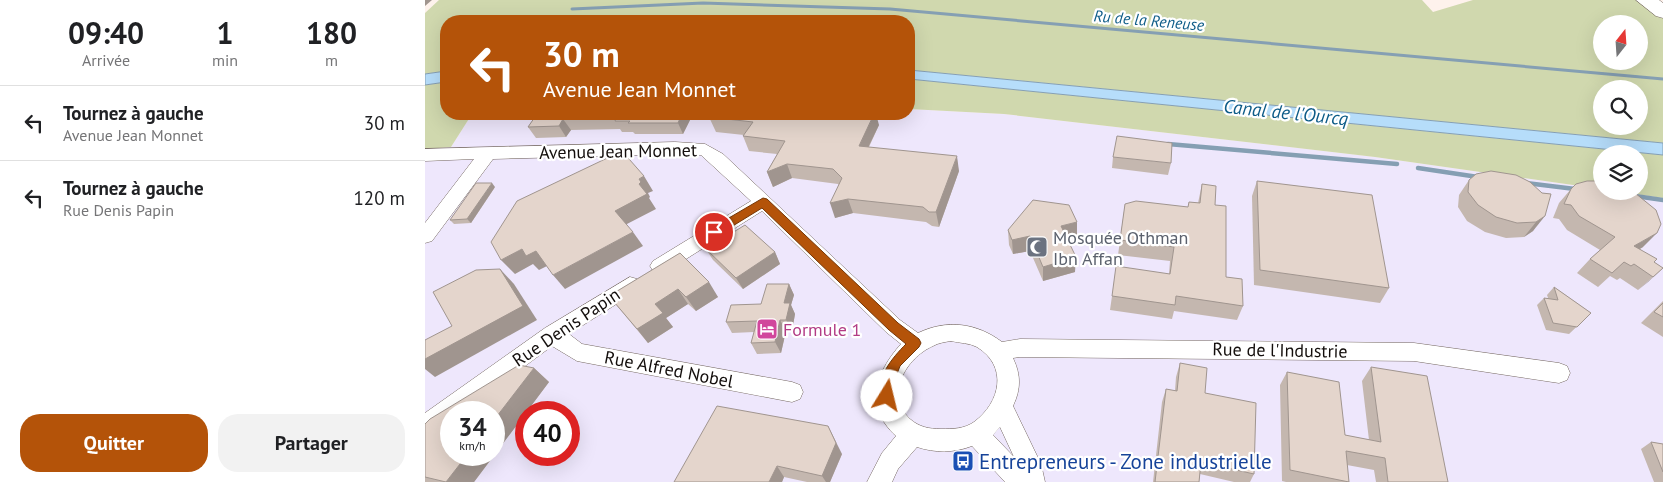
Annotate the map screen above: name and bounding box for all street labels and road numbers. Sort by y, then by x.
street label: Avenue Jean Monnet [539,138,697,164]
street label: Rue Denis Papin [508,283,624,371]
street label: Rue de l'Industrie [1212,337,1348,363]
street label: Rue Alfred Nobel [603,345,736,393]

